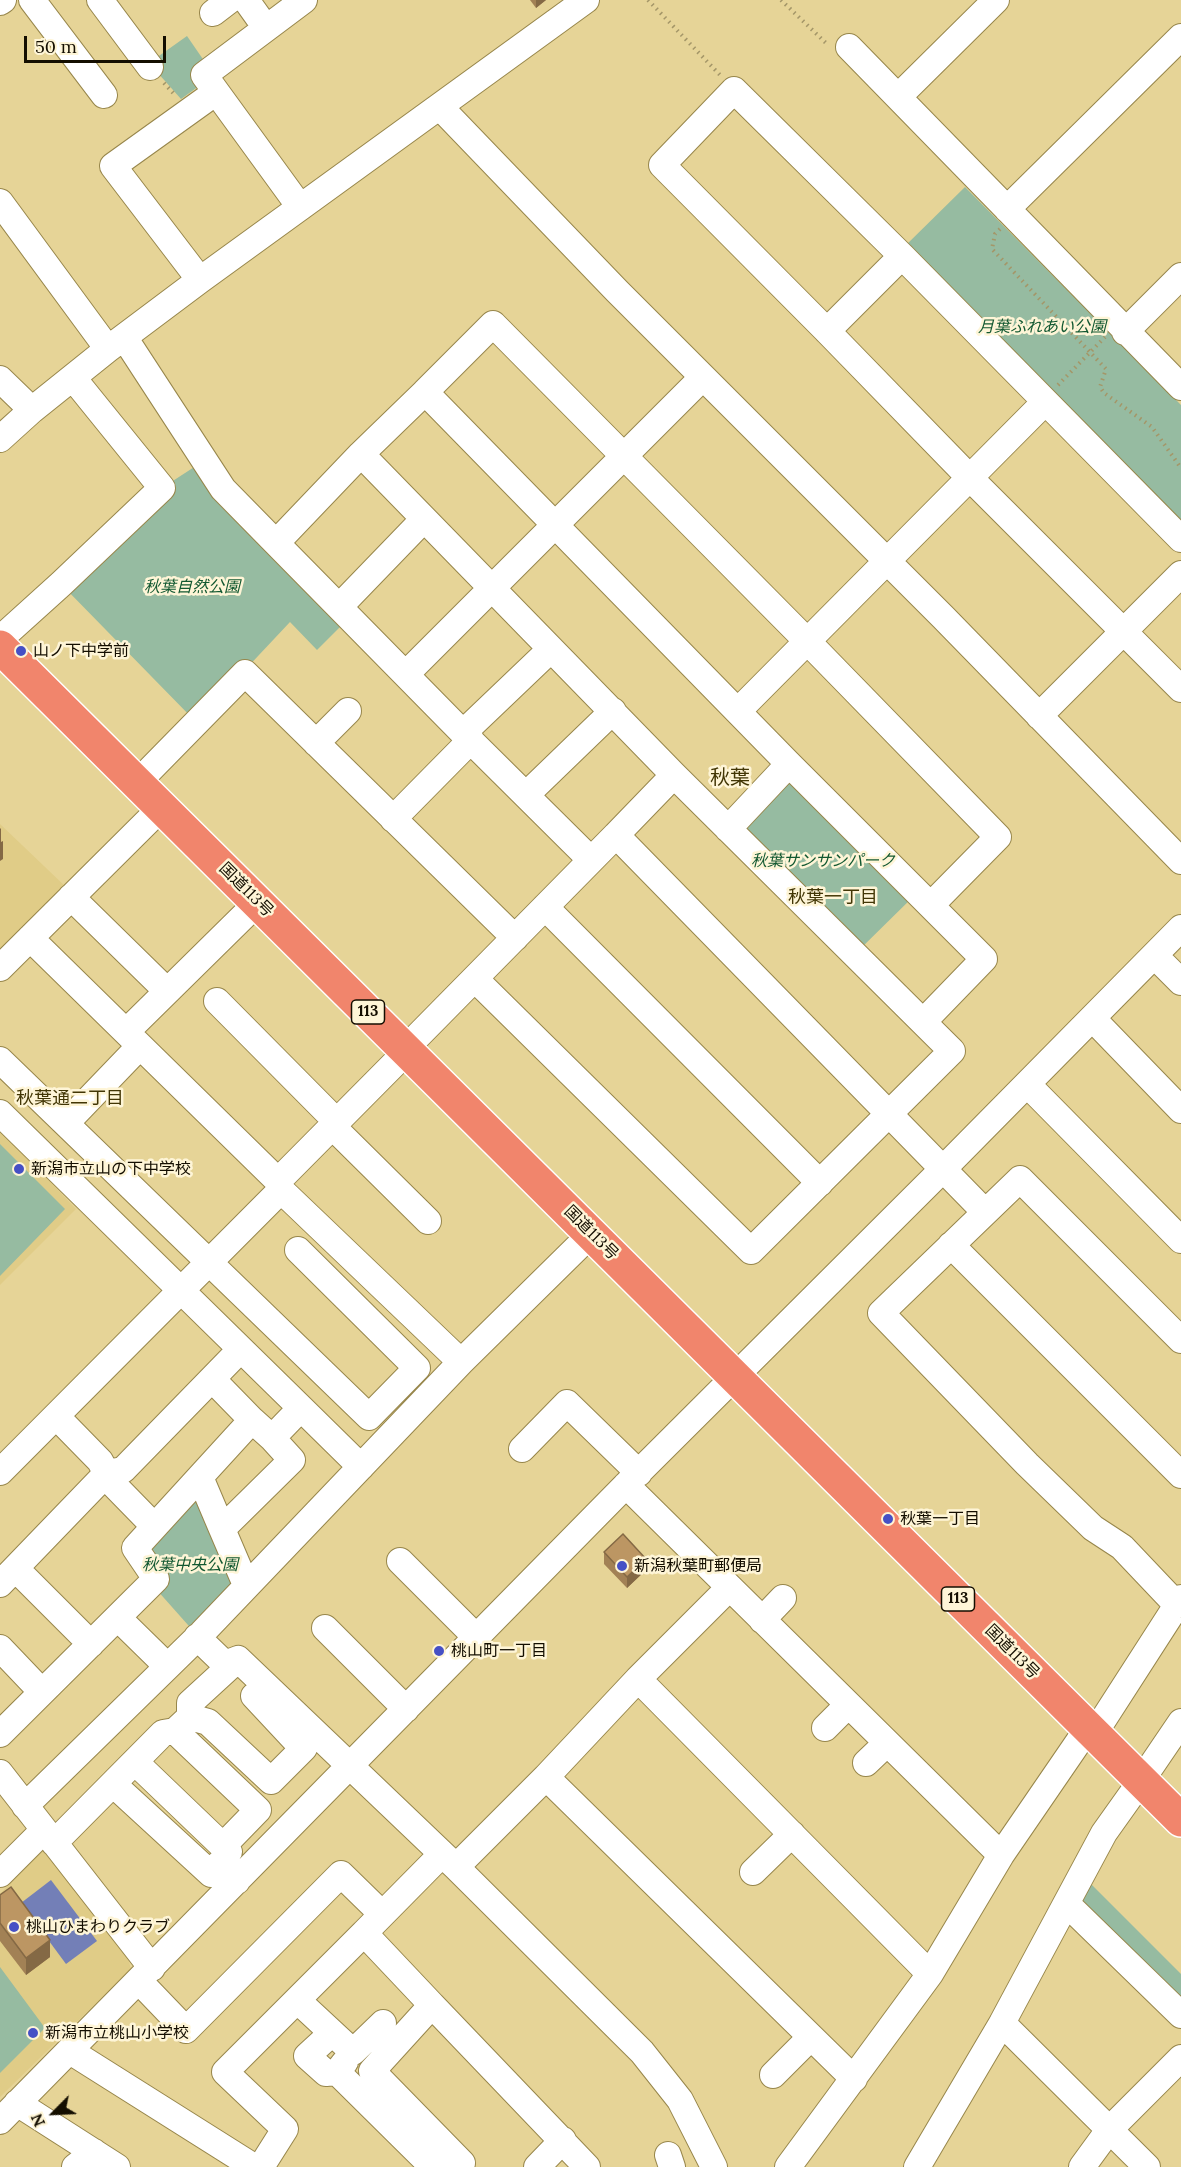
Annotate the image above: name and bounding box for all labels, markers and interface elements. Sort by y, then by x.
scale bar [27,24,170,62]
text: 50 m [35,35,77,58]
park label: 月葉ふれあい公園 [978,317,1106,337]
park label: 秋葉自然公園 [144,577,240,597]
place label: 山ノ下中学前 [33,641,129,661]
marker: 山ノ下中学前 [14,644,28,658]
district label: 秋葉 [710,766,750,790]
park label: 秋葉サンサンパーク [751,851,895,871]
street label: 国道113号 [215,859,277,921]
district label: 秋葉一丁目 [788,887,878,909]
road number: 113 [352,1000,385,1024]
district label: 秋葉通二丁目 [16,1088,124,1110]
place label: 新潟市立山の下中学校 [31,1159,191,1179]
marker: 新潟市立山の下中学校 [12,1162,26,1176]
street label: 国道113号 [560,1202,622,1264]
place label: 秋葉一丁目 [900,1509,980,1529]
marker: 秋葉一丁目 [881,1512,895,1526]
park label: 秋葉中央公園 [142,1555,238,1575]
place label: 新潟秋葉町郵便局 [634,1556,762,1576]
marker: 新潟秋葉町郵便局 [615,1559,629,1573]
road number: 113 [942,1587,974,1611]
street label: 国道113号 [981,1621,1043,1683]
place label: 桃山町一丁目 [451,1641,547,1661]
marker: 桃山町一丁目 [432,1644,446,1658]
place label: 桃山ひまわりクラブ [26,1917,170,1937]
marker: 桃山ひまわりクラブ [7,1920,21,1934]
place label: 新潟市立桃山小学校 [45,2023,189,2043]
marker: 新潟市立桃山小学校 [26,2026,40,2040]
north arrow [24,2083,84,2143]
text: N [26,2111,49,2130]

